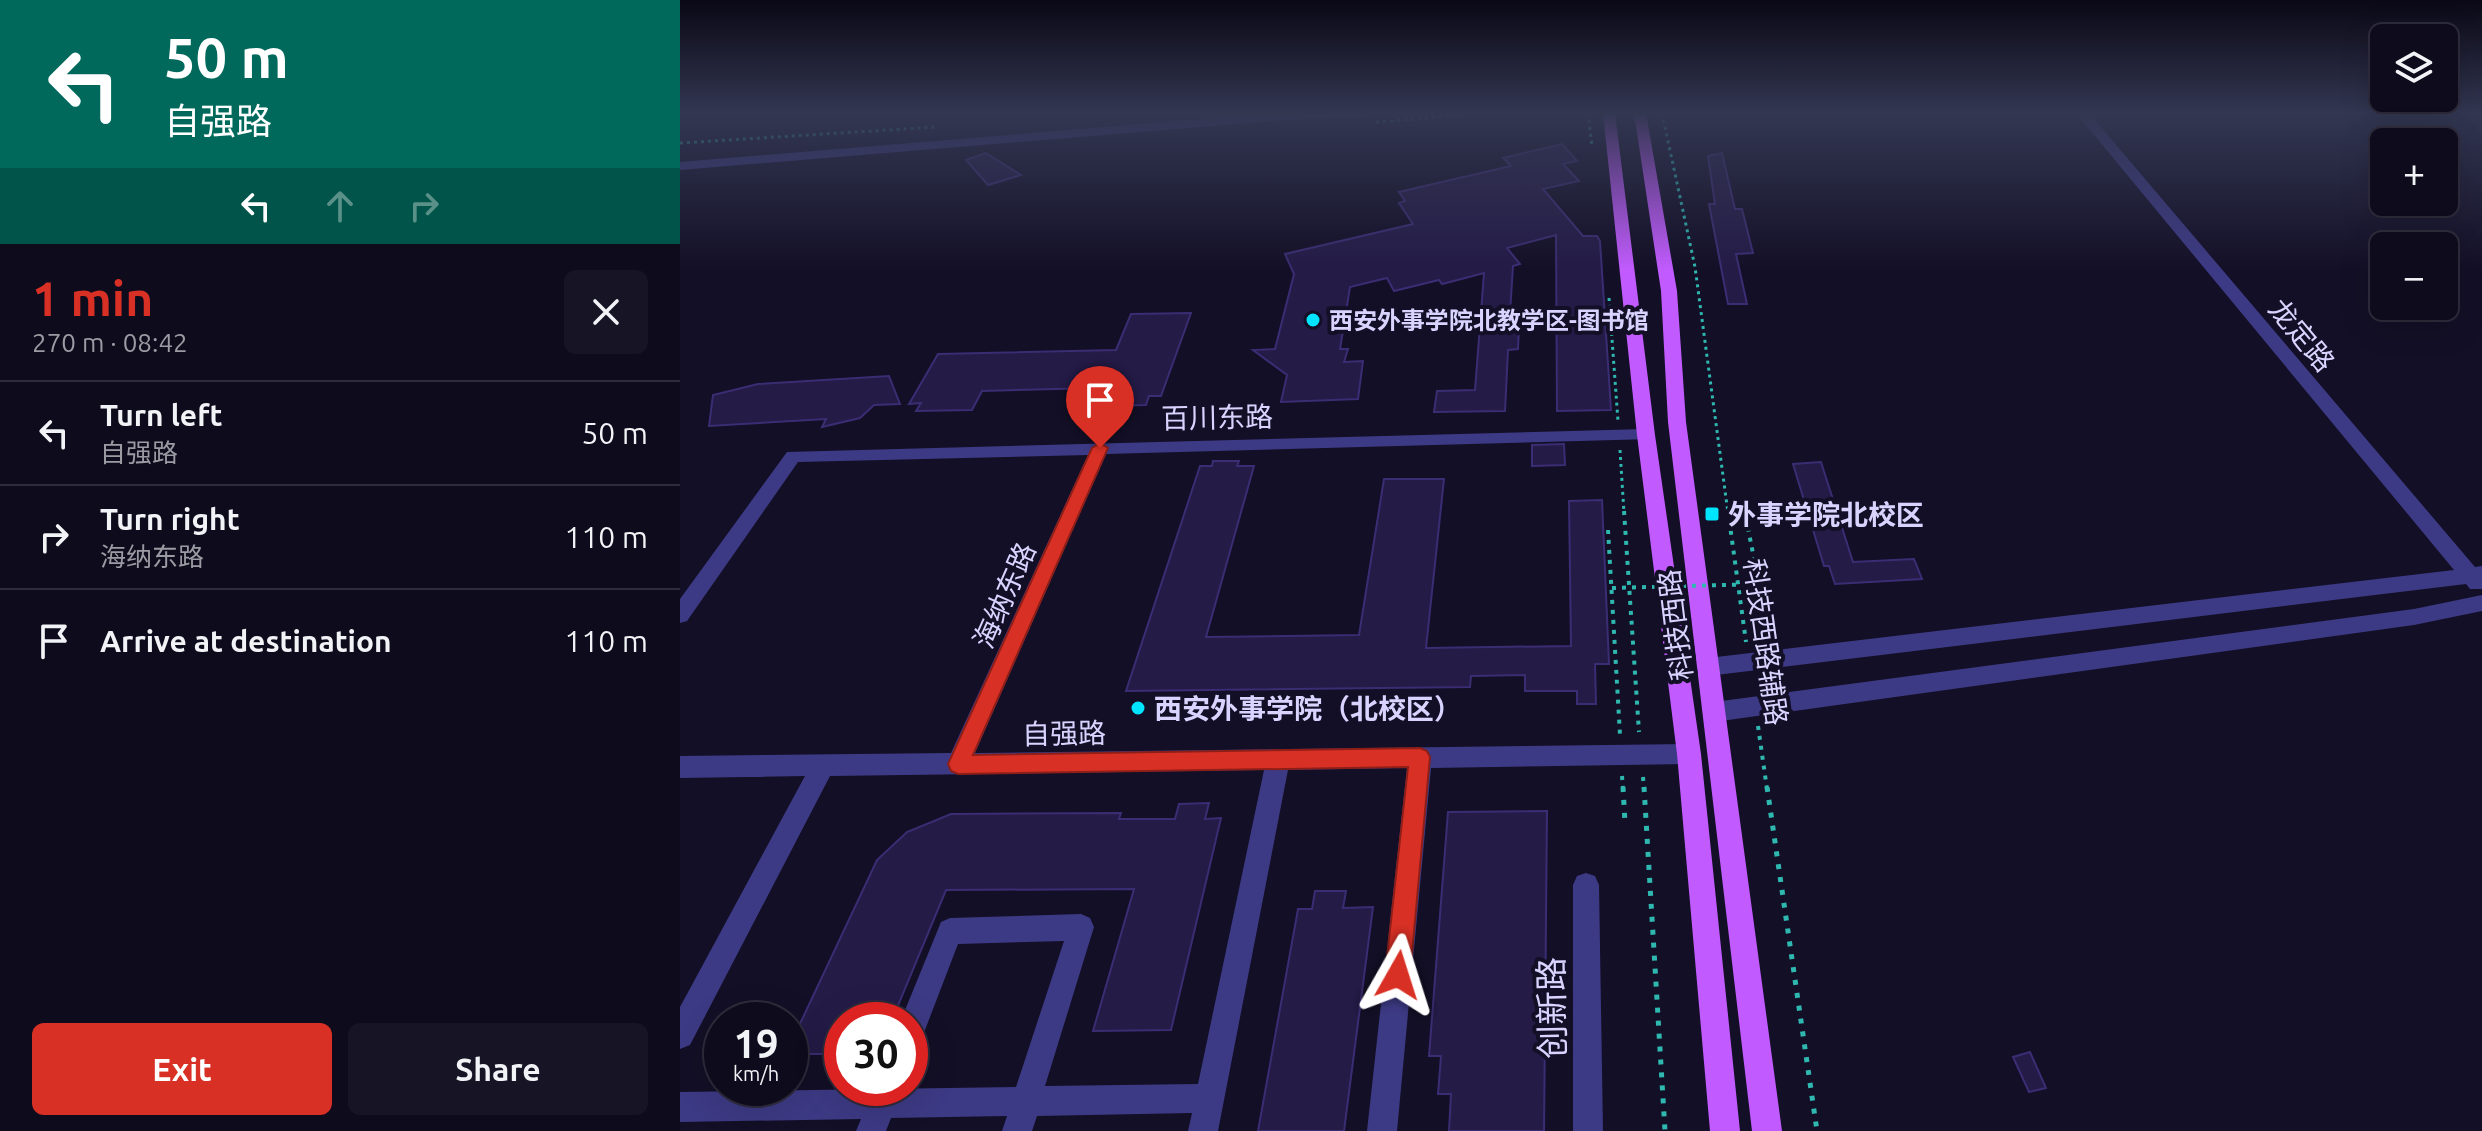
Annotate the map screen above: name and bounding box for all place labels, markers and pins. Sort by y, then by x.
place label: 西安外事学院北教学区-图书馆 [1329,307,1649,334]
marker: 西安外事学院北教学区-图书馆 [1304,311,1322,329]
pin [1066,366,1134,448]
place label: 外事学院北校区 [1728,499,1924,530]
marker: 外事学院北校区 [1703,505,1721,523]
place label: 西安外事学院（北校区） [1154,693,1462,724]
marker: 西安外事学院（北校区） [1129,699,1147,717]

